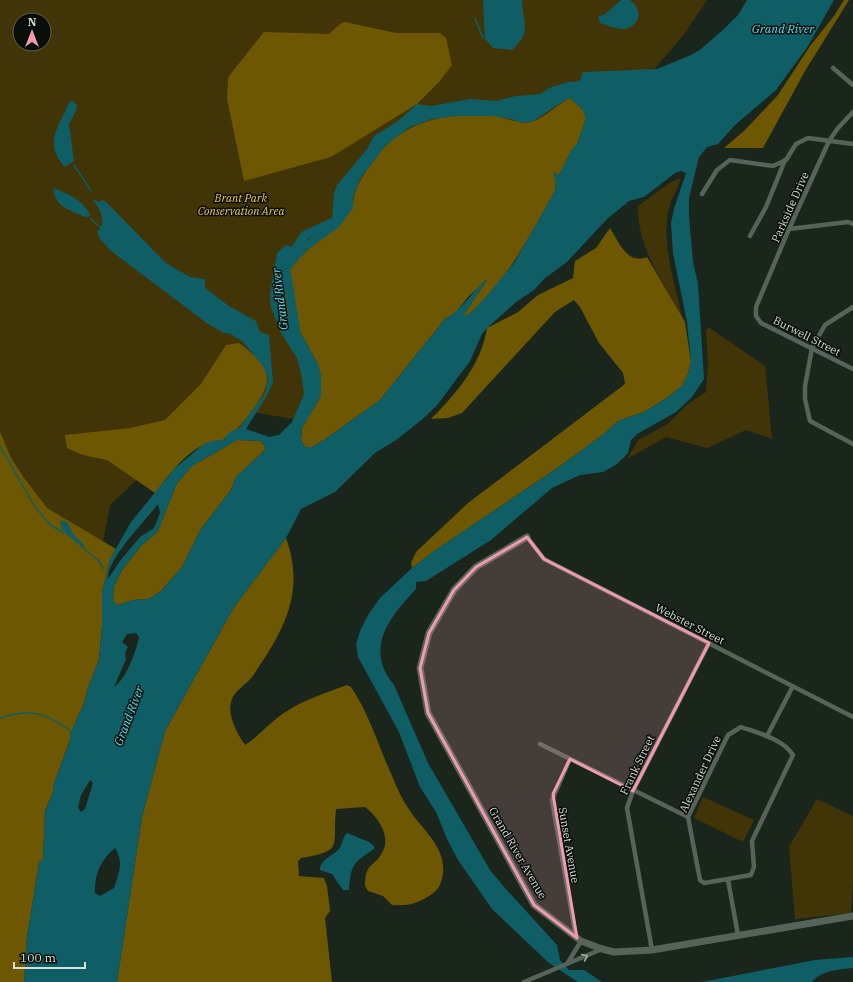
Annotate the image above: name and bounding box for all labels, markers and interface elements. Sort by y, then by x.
north arrow [12,12,52,52]
text: N [28,15,37,29]
water label: Grand River [752,21,815,36]
street label: Parkside Drive [768,169,812,244]
park label: Brant Park Conservation Area [198,191,284,218]
water label: Grand River [268,266,291,331]
street label: Burwell Street [771,313,843,359]
street label: Webster Street [653,601,727,648]
water label: Grand River [110,683,147,748]
street label: Frank Street [617,733,657,797]
street label: Alexander Drive [676,733,724,815]
street label: Grand River Avenue [486,805,550,901]
street label: Sunset Avenue [555,806,583,884]
scale bar [14,944,85,970]
text: 100 m [20,950,56,965]
one-way arrow [580,954,588,962]

